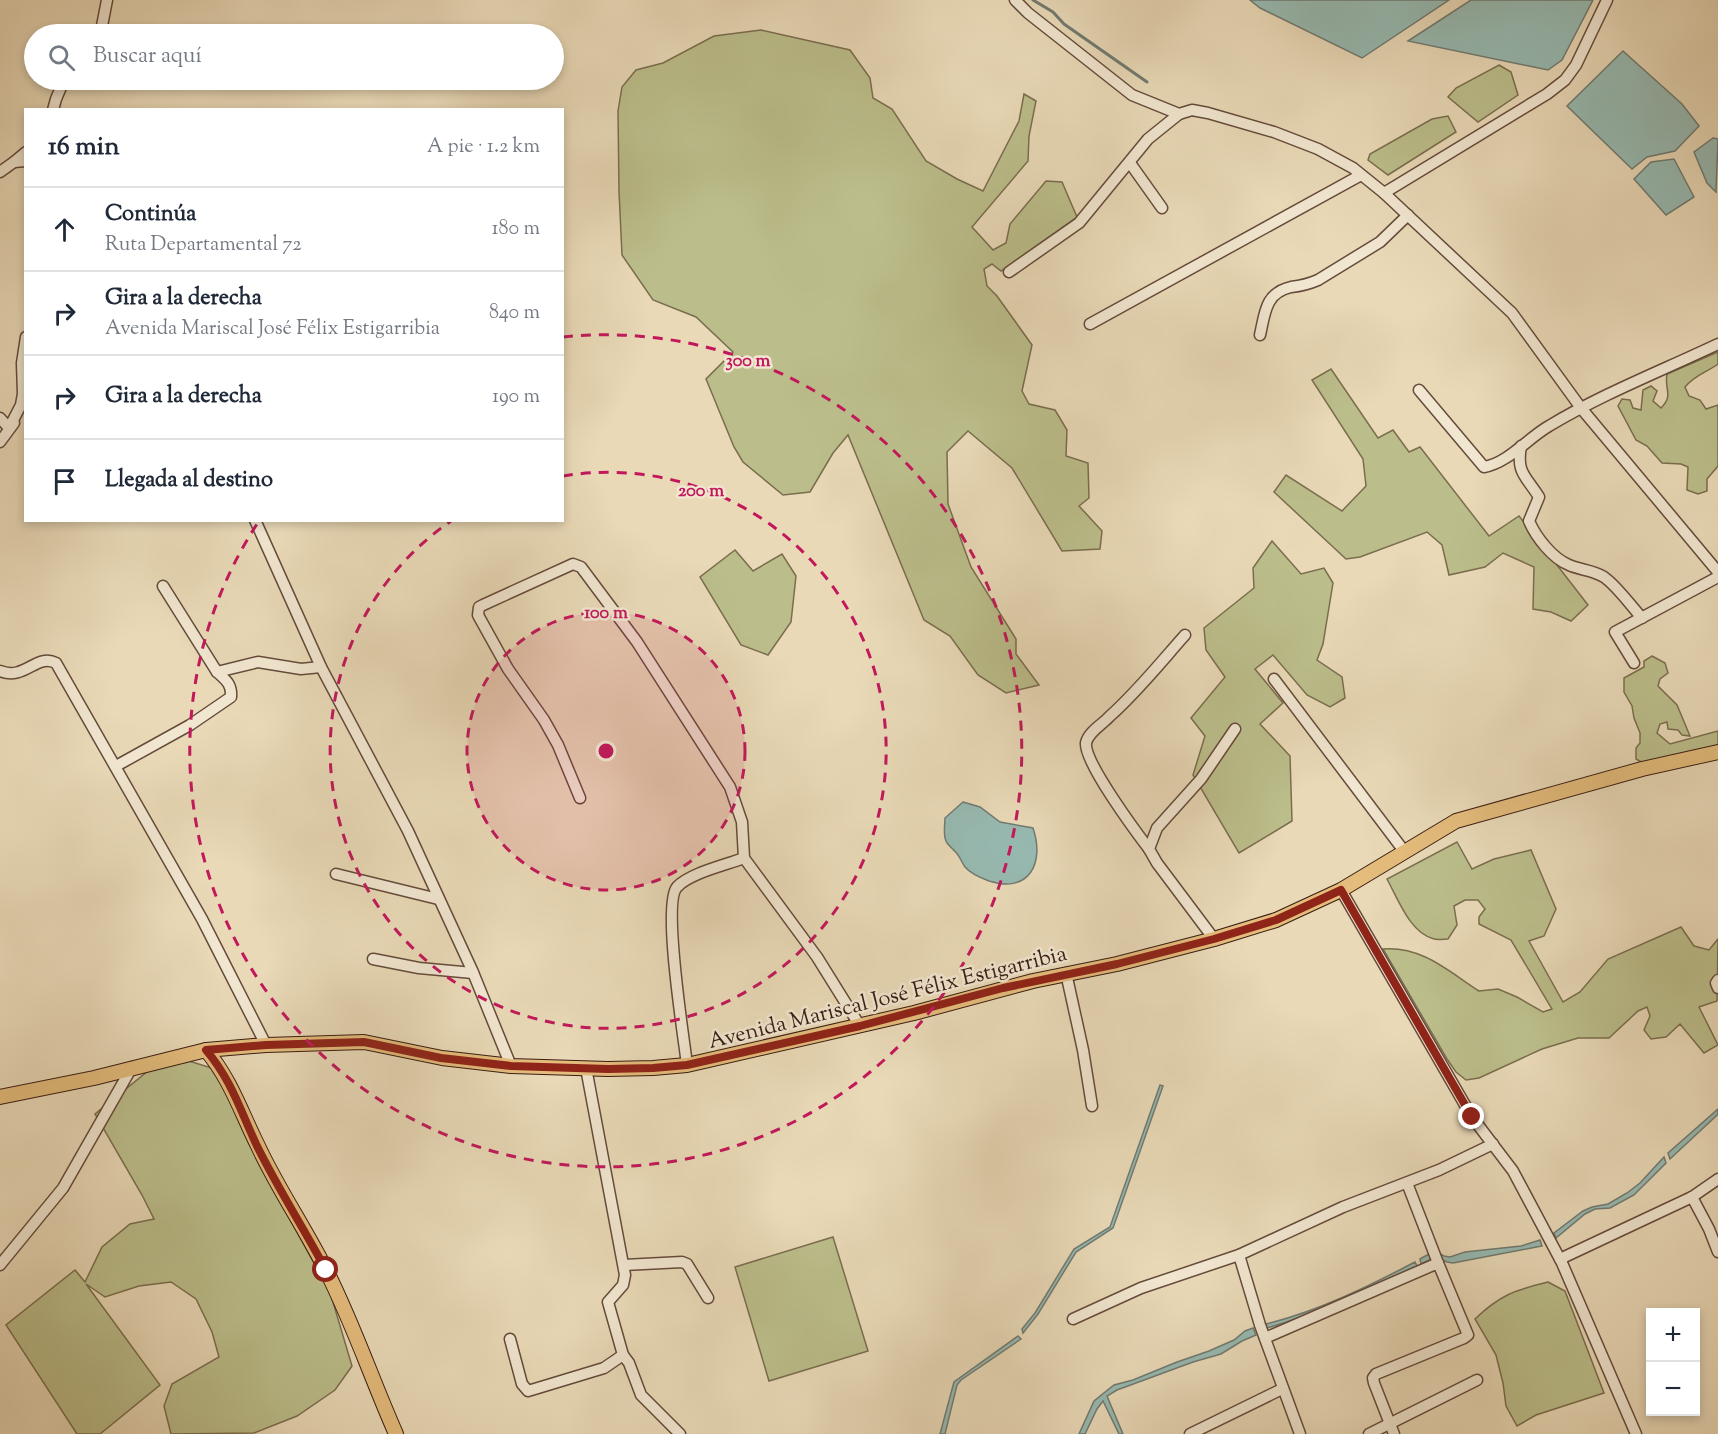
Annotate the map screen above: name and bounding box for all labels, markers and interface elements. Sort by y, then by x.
search box [24,24,564,90]
icon: search [45,41,78,74]
text: Buscar aquí [93,41,202,73]
text: 16 min [48,129,120,166]
text: A pie · 1.2 km [427,133,540,162]
text: Continúa [105,199,196,231]
icon: ahead [48,213,81,246]
text: 180 m [492,215,540,244]
text: Ruta Departamental 72 [105,231,302,260]
text: Gira a la derecha [105,283,262,315]
icon: right [48,297,81,330]
text: 840 m [489,299,540,328]
text: Avenida Mariscal José Félix Estigarribia [105,315,440,344]
text: 300 m [726,349,771,375]
icon: right [48,381,81,414]
text: Gira a la derecha [105,381,262,413]
text: 190 m [492,383,540,412]
icon: arrive [48,465,81,498]
text: Llegada al destino [105,465,273,497]
text: 200 m [678,479,724,505]
text: 100 m [584,601,628,627]
centre of rings [596,741,616,761]
street label: Avenida Mariscal José Félix Estigarribia [705,939,1070,1059]
route end [1458,1103,1484,1129]
route start [312,1256,338,1282]
map controls [1646,1308,1700,1416]
button: + [1646,1308,1700,1362]
button: − [1646,1362,1700,1416]

